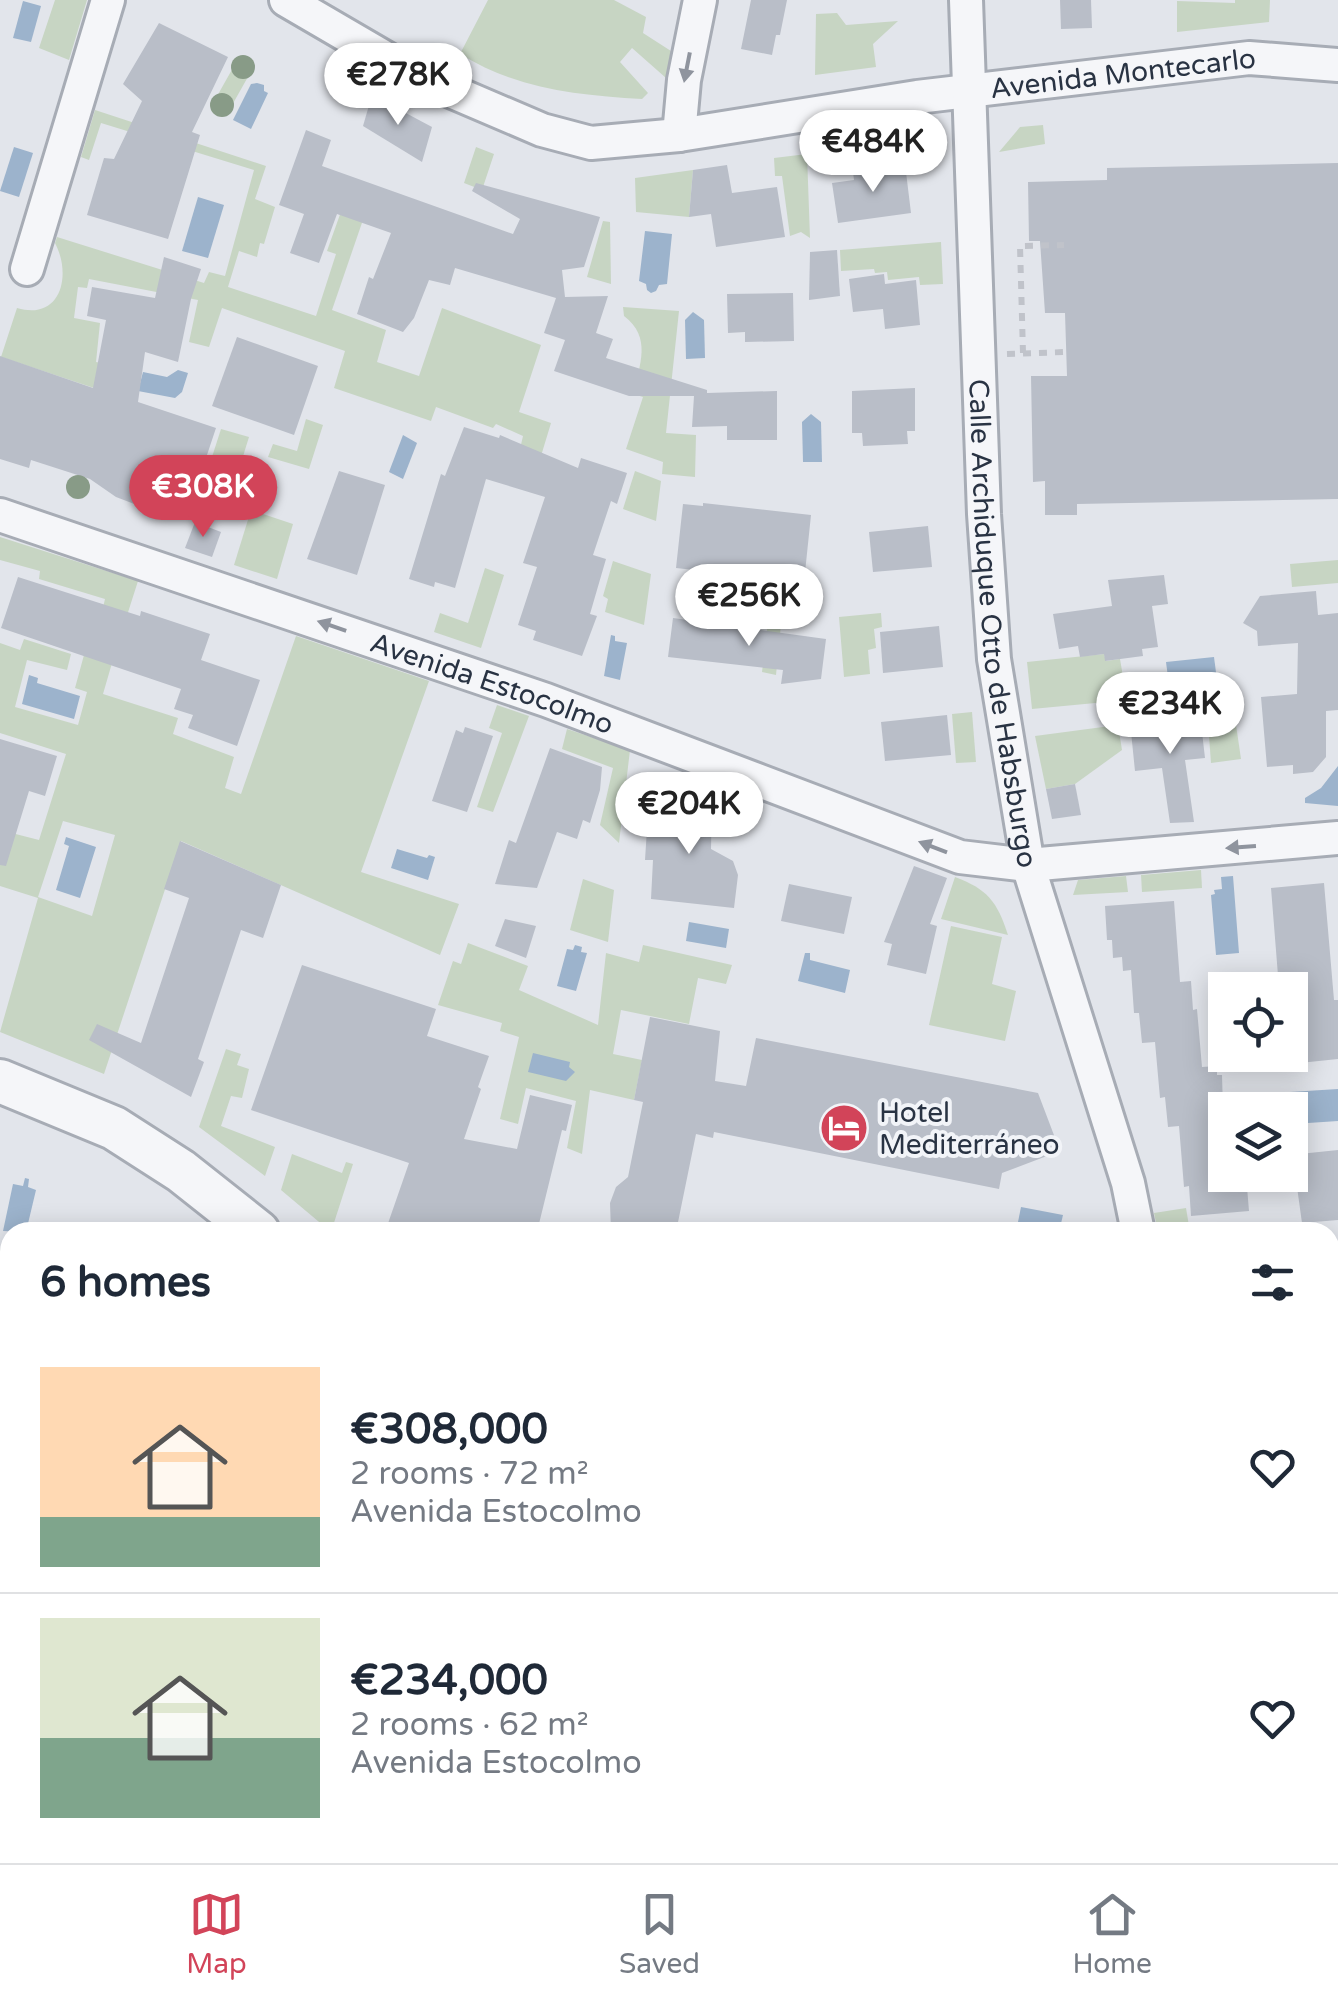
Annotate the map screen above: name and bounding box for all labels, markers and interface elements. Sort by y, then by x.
street label: Avenida Montecarlo [988,41,1258,106]
pin: €278K [328,43,468,128]
one-way arrow [679,52,694,83]
text: €278K [346,56,450,94]
pin: €484K [803,110,943,195]
text: €484K [821,123,925,161]
street label: Calle Archiduque Otto de Habsburgo [961,378,1044,870]
pin: €308K [133,455,273,540]
text: €308K [151,468,255,506]
pin: €256K [679,564,819,649]
text: €256K [697,577,801,615]
one-way arrow [317,617,347,632]
street label: Avenida Estocolmo [366,626,618,742]
pin: €234K [1100,672,1240,757]
text: €234K [1118,685,1222,723]
pin: €204K [619,772,759,857]
text: €204K [637,785,741,823]
one-way arrow [918,838,948,854]
one-way arrow [1224,839,1256,855]
map controls [1208,972,1308,1192]
button: locate [1208,972,1308,1072]
button: layers [1208,1092,1308,1192]
place label: Hotel Mediterráneo [879,1096,1060,1162]
hotel icon: Hotel Mediterráneo [818,1102,870,1154]
icon: filters [1245,1255,1300,1310]
text: 6 homes [40,1257,211,1308]
text: €308,000 [350,1404,548,1455]
icon: home [120,1407,240,1527]
icon: heart [1245,1440,1300,1495]
text: 2 rooms · 72 m² [350,1455,589,1493]
text: Avenida Estocolmo [350,1493,642,1531]
text: €234,000 [350,1655,548,1706]
icon: home [120,1658,240,1778]
icon: heart [1245,1691,1300,1746]
text: 2 rooms · 62 m² [350,1706,589,1744]
text: Avenida Estocolmo [350,1744,642,1782]
tab: Map [186,1887,247,1981]
tab: Saved [619,1887,700,1981]
tab: Home [1072,1887,1152,1981]

